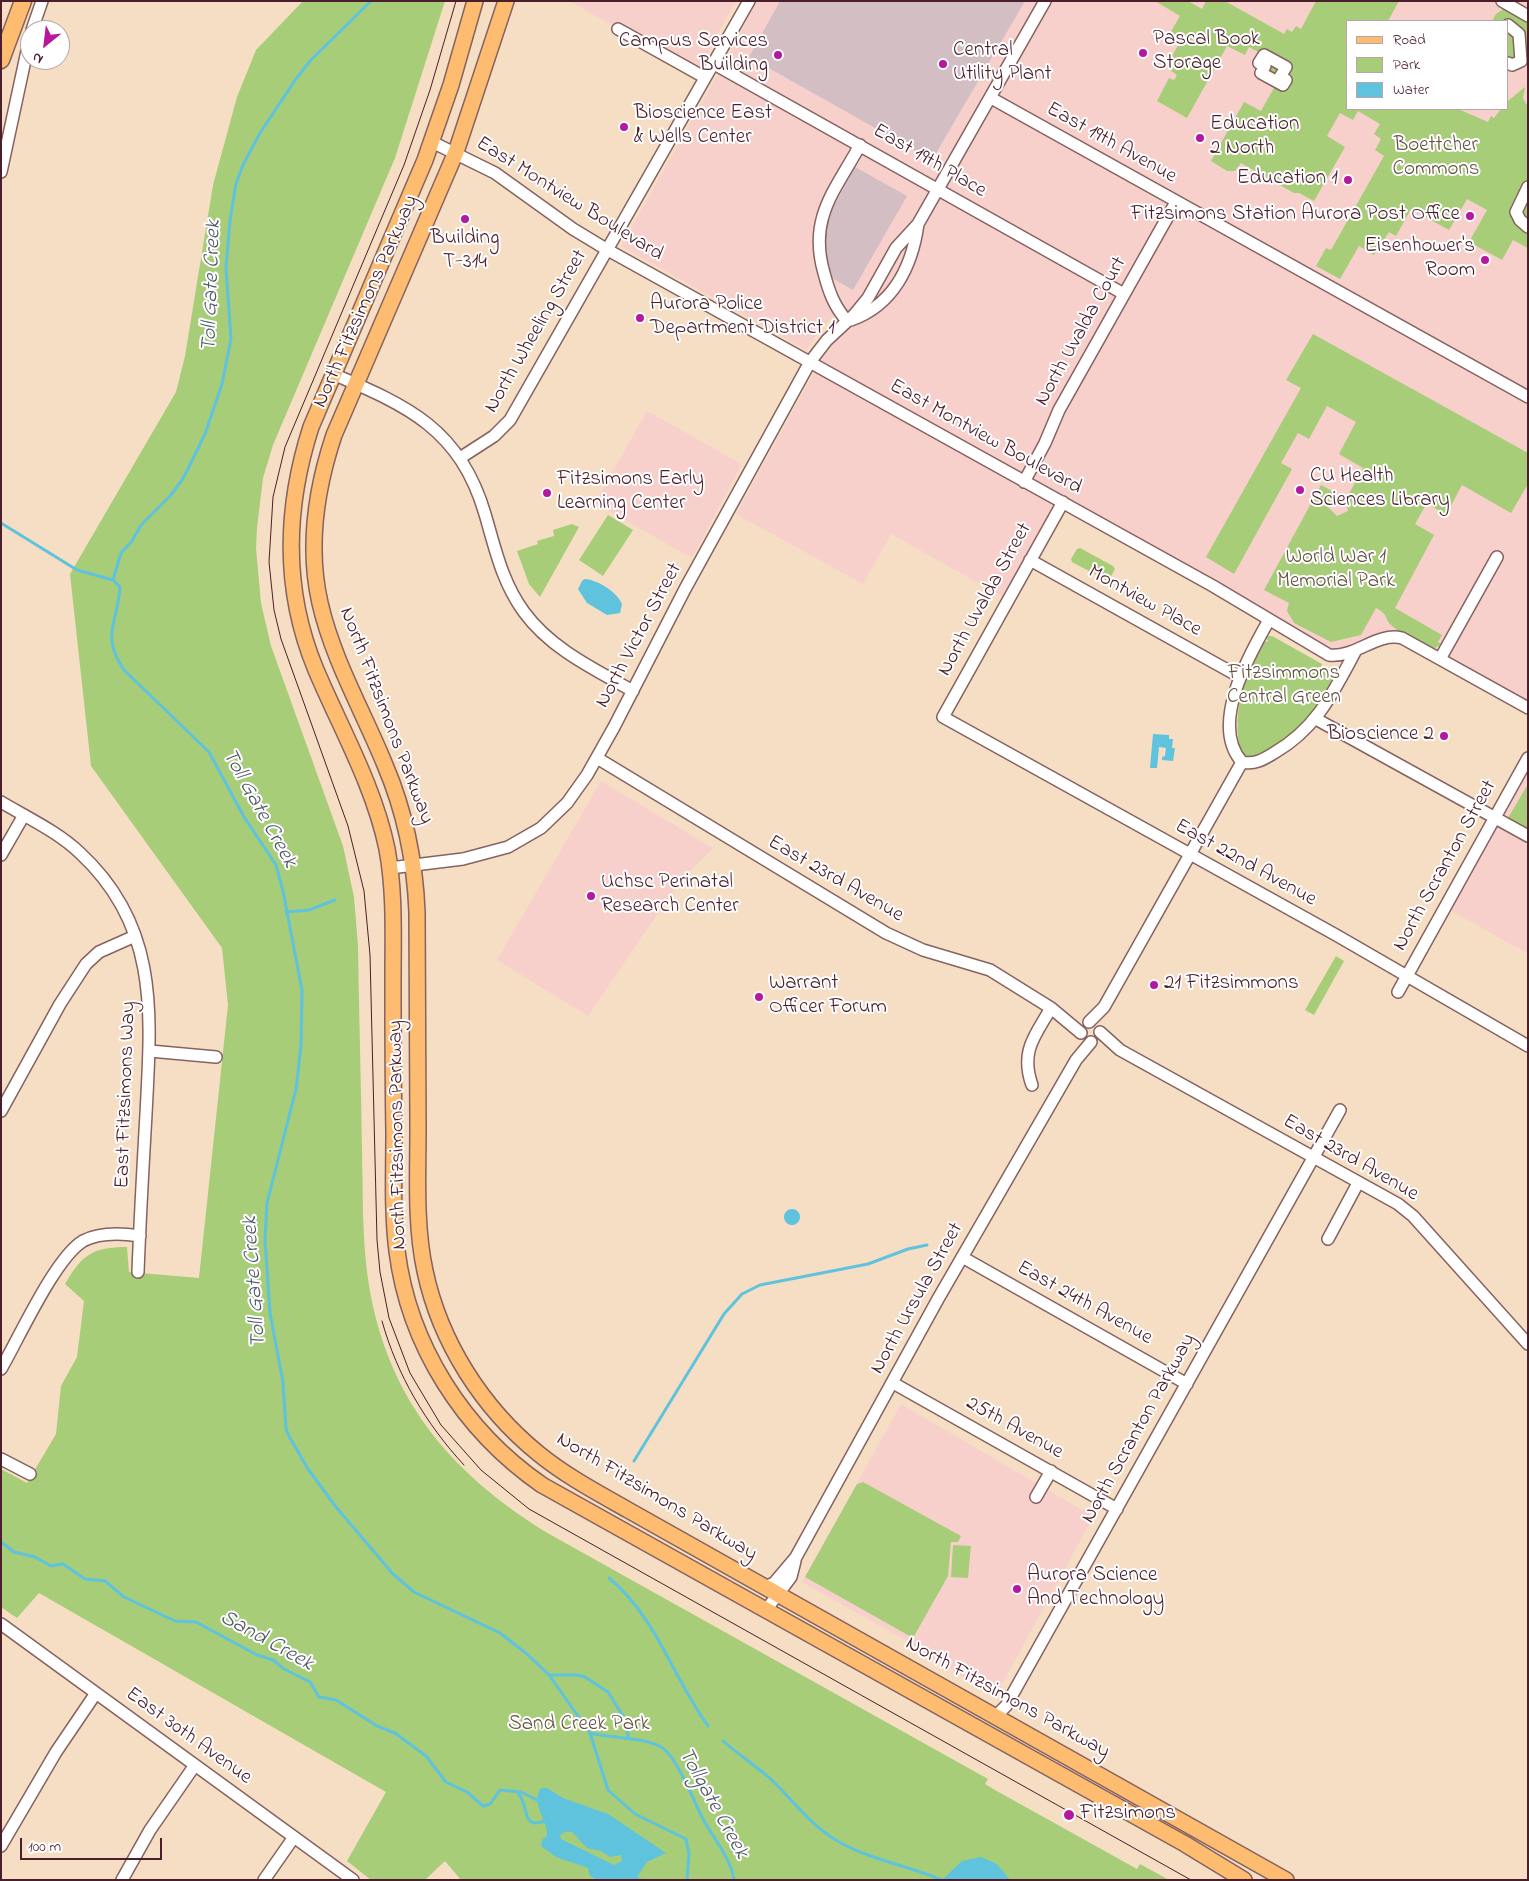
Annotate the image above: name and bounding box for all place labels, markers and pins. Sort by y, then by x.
place label: Pascal Book Storage [1153,28,1260,78]
place label: Campus Services Building [619,30,768,80]
place label: Central Utility Plant [953,39,1052,89]
marker: Pascal Book Storage [1137,47,1149,59]
marker: Campus Services Building [772,49,784,61]
marker: Central Utility Plant [937,58,949,70]
place label: Bioscience East & Wells Center [634,102,772,152]
place label: Education 2 North [1210,113,1299,163]
marker: Bioscience East & Wells Center [618,121,630,133]
marker: Education 2 North [1194,132,1206,144]
place label: Education 1 [1237,167,1338,193]
marker: Education 1 [1342,174,1354,186]
place label: Fitzsimons Station Aurora Post Office [1131,203,1460,229]
marker: Fitzsimons Station Aurora Post Office [1464,210,1476,222]
marker: Building T-314 [459,213,471,225]
place label: Building T-314 [431,227,499,277]
place label: Eisenhower's Room [1365,235,1475,285]
marker: Eisenhower's Room [1479,254,1491,266]
place label: Aurora Police Department District 1 [650,293,835,343]
marker: Aurora Police Department District 1 [634,312,646,324]
place label: CU Health Sciences Library [1310,465,1450,515]
place label: Fitzsimons Early Learning Center [557,468,704,518]
marker: CU Health Sciences Library [1294,484,1306,496]
marker: Fitzsimons Early Learning Center [541,487,553,499]
place label: Bioscience 2 [1327,723,1434,749]
marker: Bioscience 2 [1438,730,1450,742]
place label: Uchsc Perinatal Research Center [601,871,739,921]
marker: Uchsc Perinatal Research Center [585,890,597,902]
place label: Warrant Officer Forum [769,972,887,1022]
place label: 21 Fitzsimmons [1164,972,1299,998]
marker: 21 Fitzsimmons [1148,979,1160,991]
marker: Warrant Officer Forum [753,991,765,1003]
place label: Aurora Science And Technology [1027,1564,1164,1614]
marker: Aurora Science And Technology [1011,1583,1023,1595]
place label: Fitzsimons [1080,1802,1176,1828]
marker: Fitzsimons [1062,1808,1076,1822]

